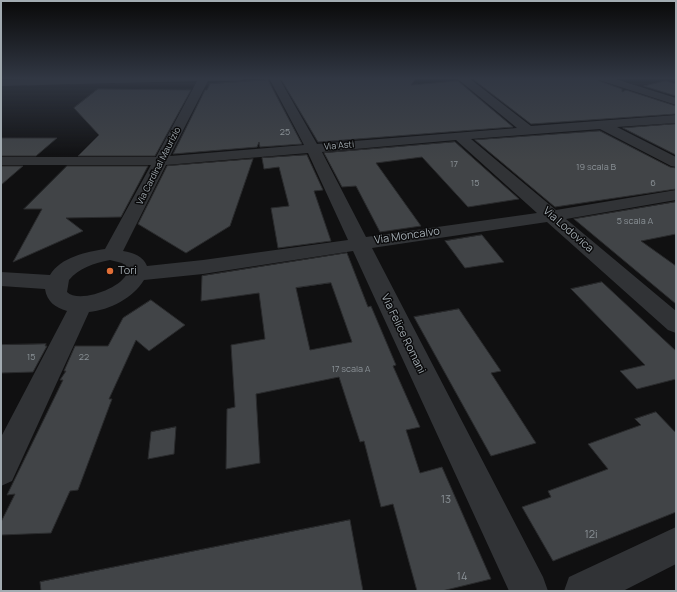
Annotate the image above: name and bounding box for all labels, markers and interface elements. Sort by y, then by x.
street label: Via Cardinal Maurizio [135,125,183,207]
house number: 25 [280,127,290,137]
street label: Via Asti [323,139,355,153]
house number: 17 [450,159,458,169]
house number: 19 scala B [576,162,616,172]
house number: 15 [471,178,479,188]
house number: 6 [650,178,656,188]
street label: Via Lodovica [540,205,596,255]
house number: 5 scala A [617,216,653,226]
street label: Via Moncalvo [373,225,441,247]
place label: Tori [118,264,137,278]
marker: Tori [105,266,115,276]
street label: Via Felice Romani [378,292,428,376]
house number: 15 [27,352,35,362]
house number: 22 [79,352,89,362]
house number: 17 scala A [331,364,371,374]
house number: 13 [441,493,451,507]
house number: 12i [584,528,598,542]
house number: 14 [457,570,467,584]

